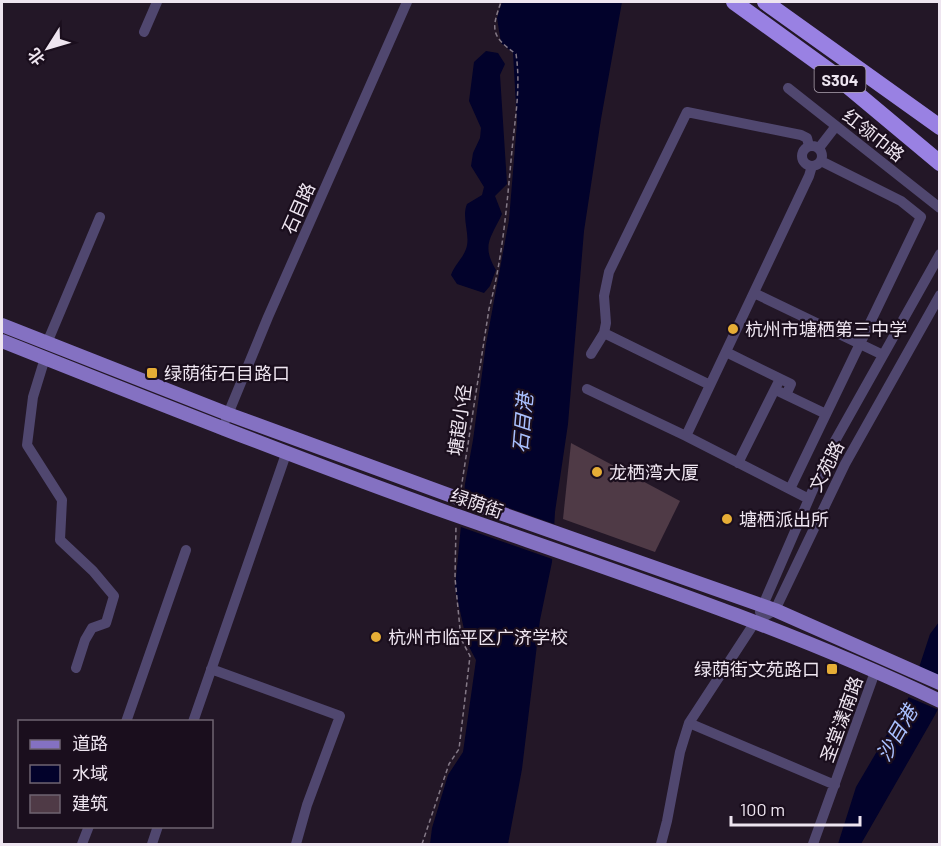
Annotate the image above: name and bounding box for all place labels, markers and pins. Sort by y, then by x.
place label: 杭州市塘栖第三中学 [745,318,907,340]
marker: 杭州市塘栖第三中学 [726,322,740,336]
place label: 绿荫街石目路口 [164,362,290,384]
marker: 绿荫街石目路口 [145,366,159,380]
place label: 龙栖湾大厦 [609,461,699,483]
marker: 龙栖湾大厦 [590,465,604,479]
place label: 塘栖派出所 [739,508,829,530]
marker: 塘栖派出所 [720,512,734,526]
place label: 杭州市临平区广济学校 [388,626,568,648]
marker: 杭州市临平区广济学校 [369,630,383,644]
place label: 绿荫街文苑路口 [694,658,820,680]
marker: 绿荫街文苑路口 [825,662,839,676]

